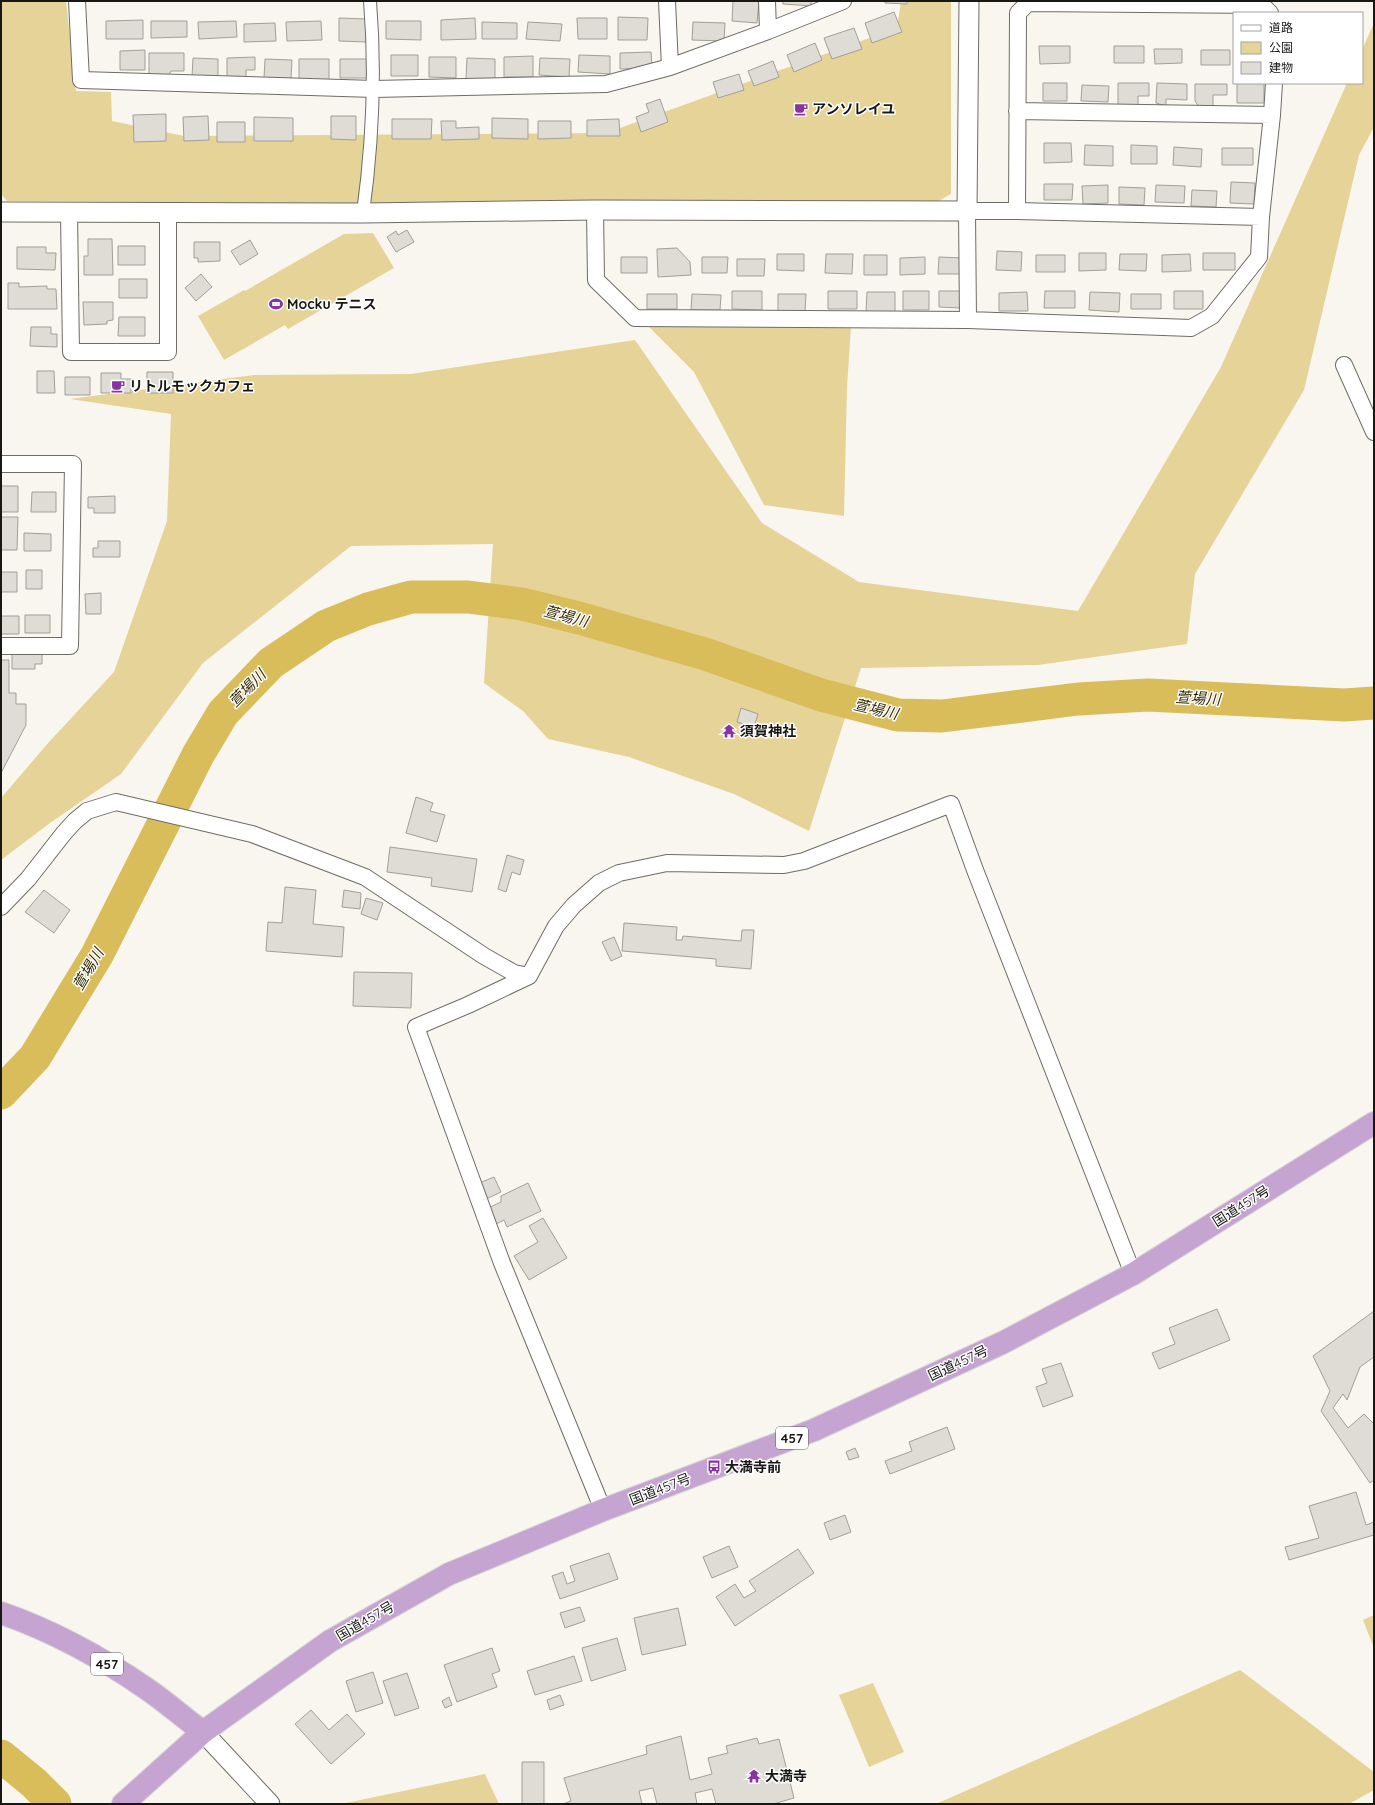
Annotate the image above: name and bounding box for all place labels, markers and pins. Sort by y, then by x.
place label: アンソレイユ [812,100,895,118]
cafe icon: アンソレイユ [793,101,809,117]
place label: Mocku テニス [287,295,377,313]
sports icon: Mocku テニス [268,296,284,312]
place label: リトルモックカフェ [129,377,255,395]
cafe icon: リトルモックカフェ [110,378,126,394]
place label: 須賀神社 [740,722,796,740]
temple icon: 須賀神社 [721,723,737,739]
place label: 大満寺前 [725,1458,781,1476]
bus stop icon: 大満寺前 [706,1459,722,1475]
place label: 大満寺 [765,1767,807,1785]
temple icon: 大満寺 [746,1768,762,1784]

